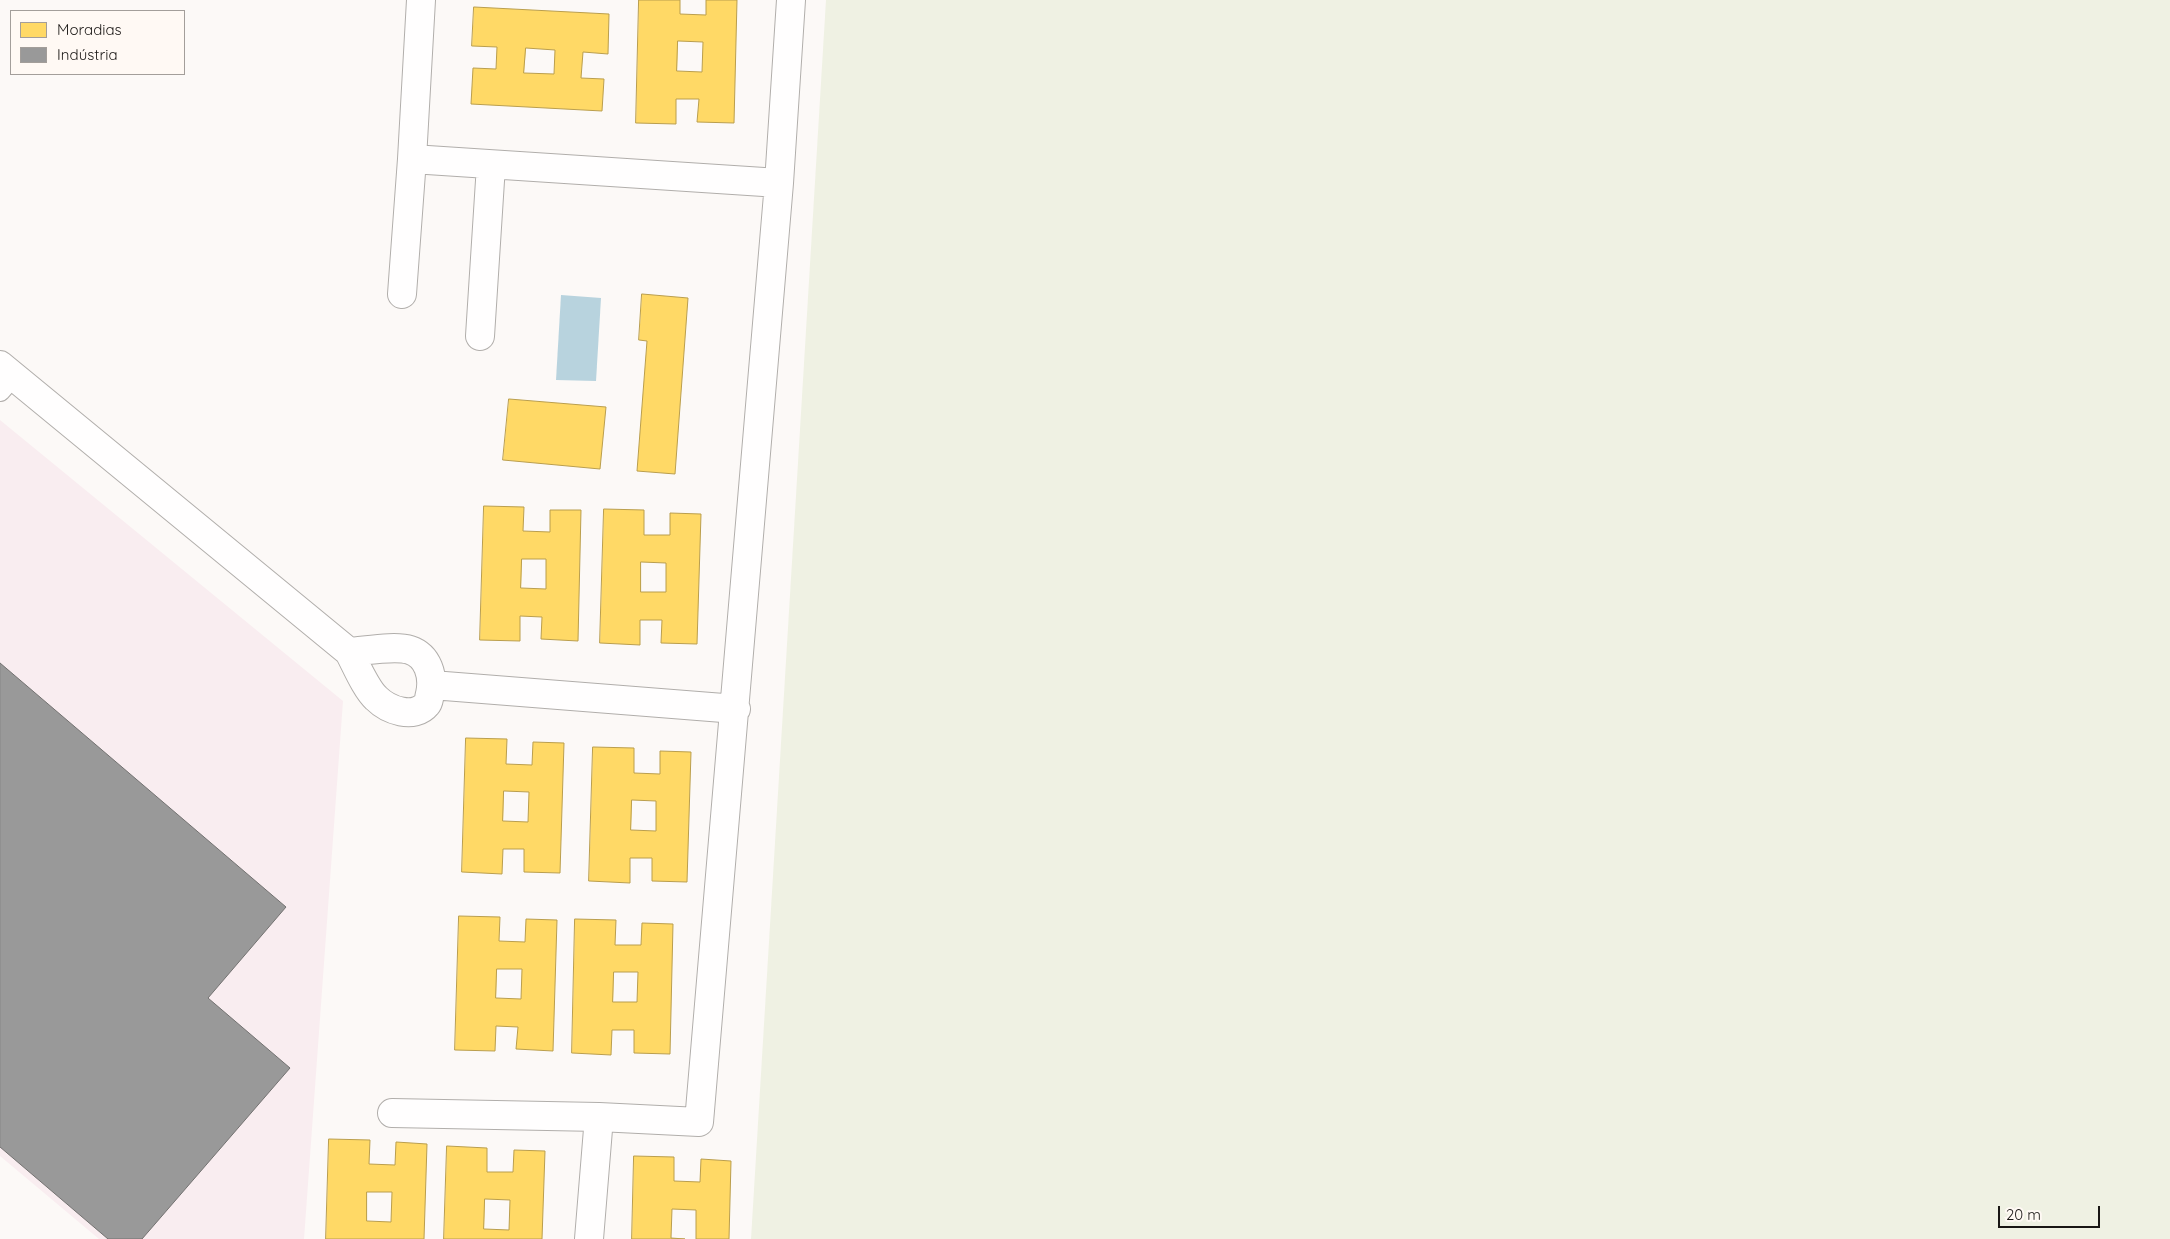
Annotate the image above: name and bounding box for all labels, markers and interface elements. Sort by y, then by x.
legend [10,10,185,75]
text: Moradias [57,20,122,39]
text: Indústria [57,45,117,64]
scale bar [2000,1196,2102,1228]
text: 20 m [2006,1205,2041,1224]

